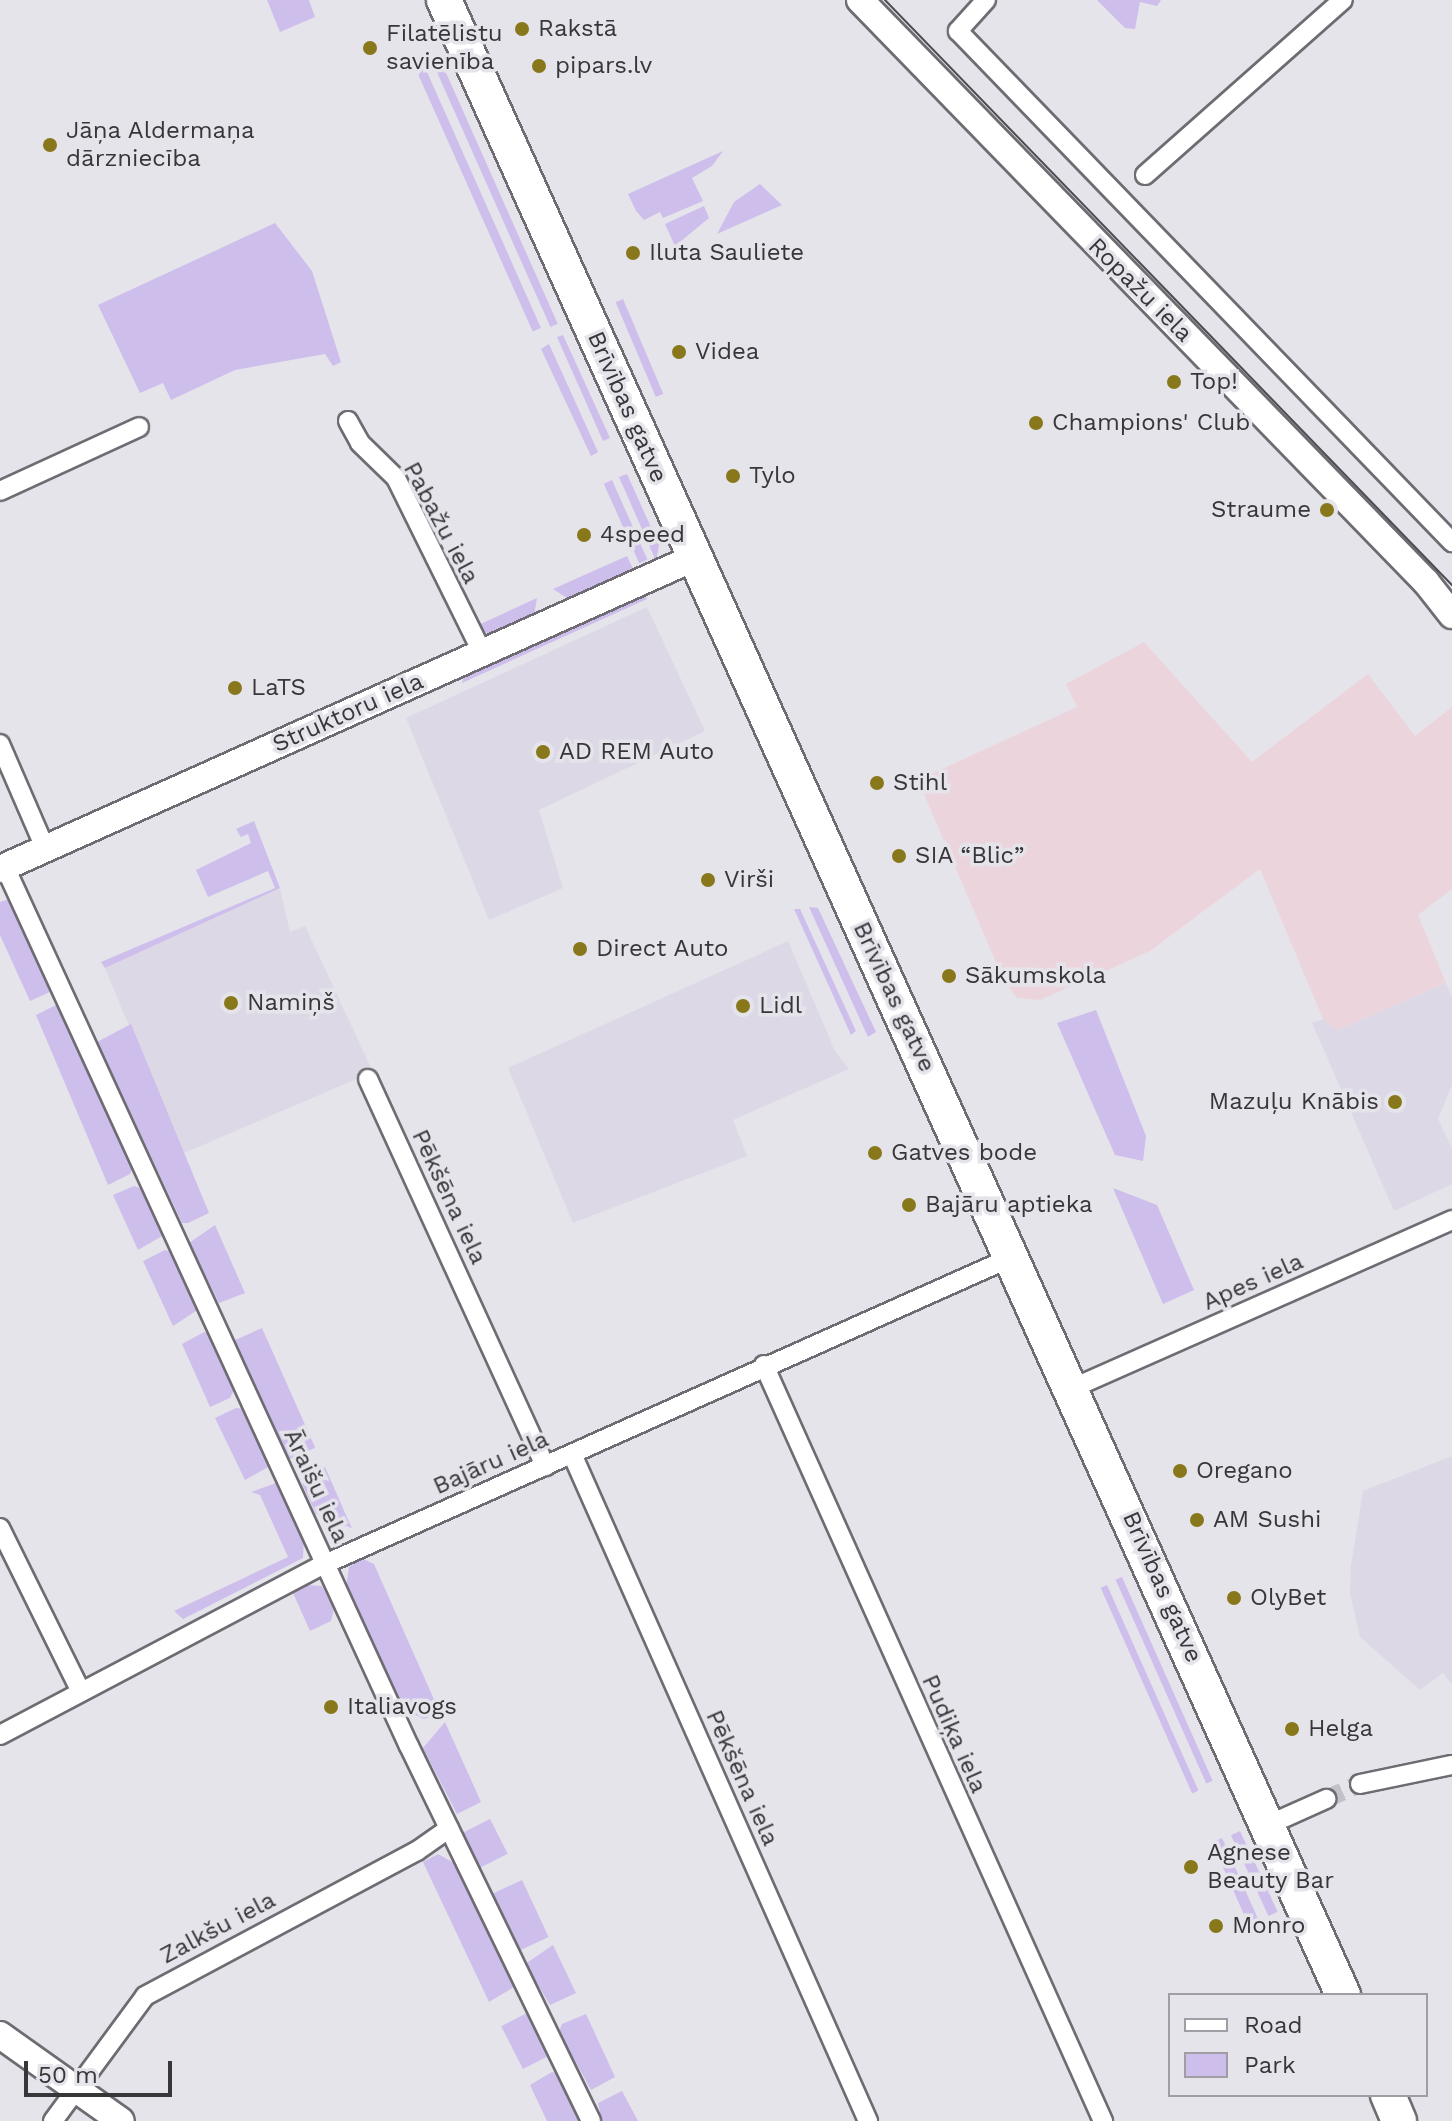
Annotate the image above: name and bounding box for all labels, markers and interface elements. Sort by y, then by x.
place label: Rakstā [538,15,617,43]
place label: Filatēlistu savienība [386,20,503,76]
marker: Rakstā [513,20,531,38]
marker: Filatēlistu savienība [361,39,379,57]
place label: pipars.lv [555,52,652,80]
marker: pipars.lv [530,57,548,75]
place label: Jāņa Aldermaņa dārzniecība [66,117,256,173]
marker: Jāņa Aldermaņa dārzniecība [41,136,59,154]
street label: Ropažu iela [1082,232,1198,348]
place label: Iluta Sauliete [649,239,805,267]
marker: Iluta Sauliete [624,244,642,262]
street label: Brīvības gatve [581,327,673,487]
place label: Videa [695,338,759,366]
marker: Videa [670,343,688,361]
place label: Top! [1190,368,1238,396]
marker: Top! [1165,373,1183,391]
place label: Champions' Club [1052,409,1250,437]
marker: Champions' Club [1027,414,1045,432]
street label: Pabažu iela [397,457,485,589]
place label: Tylo [749,462,796,490]
marker: Tylo [724,467,742,485]
place label: Straume [1211,496,1311,524]
marker: Straume [1318,501,1336,519]
place label: 4speed [600,521,685,549]
marker: 4speed [575,526,593,544]
street label: Struktoru iela [268,667,428,759]
place label: LaTS [251,674,306,702]
marker: LaTS [226,679,244,697]
place label: AD REM Auto [559,738,715,766]
marker: AD REM Auto [534,743,552,761]
place label: Stihl [893,769,947,797]
marker: Stihl [868,774,886,792]
place label: SIA “Blic” [915,842,1025,870]
marker: SIA “Blic” [890,847,908,865]
place label: Virši [724,866,774,894]
marker: Virši [699,871,717,889]
street label: Brīvības gatve [847,917,941,1077]
place label: Direct Auto [596,935,729,963]
marker: Direct Auto [571,940,589,958]
place label: Sākumskola [965,962,1106,990]
marker: Sākumskola [940,967,958,985]
place label: Namiņš [247,989,335,1017]
place label: Lidl [759,992,802,1020]
marker: Namiņš [222,994,240,1012]
marker: Lidl [734,997,752,1015]
place label: Mazuļu Knābis [1209,1088,1379,1116]
marker: Mazuļu Knābis [1386,1093,1404,1111]
street label: Pēkšēna iela [405,1125,493,1269]
place label: Gatves bode [891,1139,1037,1167]
marker: Gatves bode [866,1144,884,1162]
place label: Bajāru aptieka [925,1191,1093,1219]
marker: Bajāru aptieka [900,1196,918,1214]
street label: Apes iela [1198,1247,1308,1317]
street label: Āraišu iela [277,1425,355,1547]
street label: Bajāru iela [429,1425,553,1501]
place label: Oregano [1196,1457,1293,1485]
marker: Oregano [1171,1462,1189,1480]
place label: AM Sushi [1213,1506,1321,1534]
street label: Brīvības gatve [1116,1507,1208,1667]
marker: AM Sushi [1188,1511,1206,1529]
place label: OlyBet [1250,1584,1326,1612]
marker: OlyBet [1225,1589,1243,1607]
street label: Pudiķa iela [915,1670,993,1798]
place label: Italiavogs [347,1693,457,1721]
marker: Italiavogs [322,1698,340,1716]
street label: Pēkšēna iela [699,1706,785,1850]
place label: Helga [1308,1715,1373,1743]
marker: Helga [1283,1720,1301,1738]
place label: Agnese Beauty Bar [1207,1839,1335,1895]
marker: Agnese Beauty Bar [1182,1858,1200,1876]
street label: Zalkšu iela [156,1886,280,1970]
place label: Monro [1232,1912,1305,1940]
marker: Monro [1207,1917,1225,1935]
legend [1168,1993,1428,2097]
text: Road [1244,2011,1303,2039]
scale bar [28,2045,176,2095]
text: Park [1244,2051,1296,2079]
text: 50 m [38,2061,98,2089]

